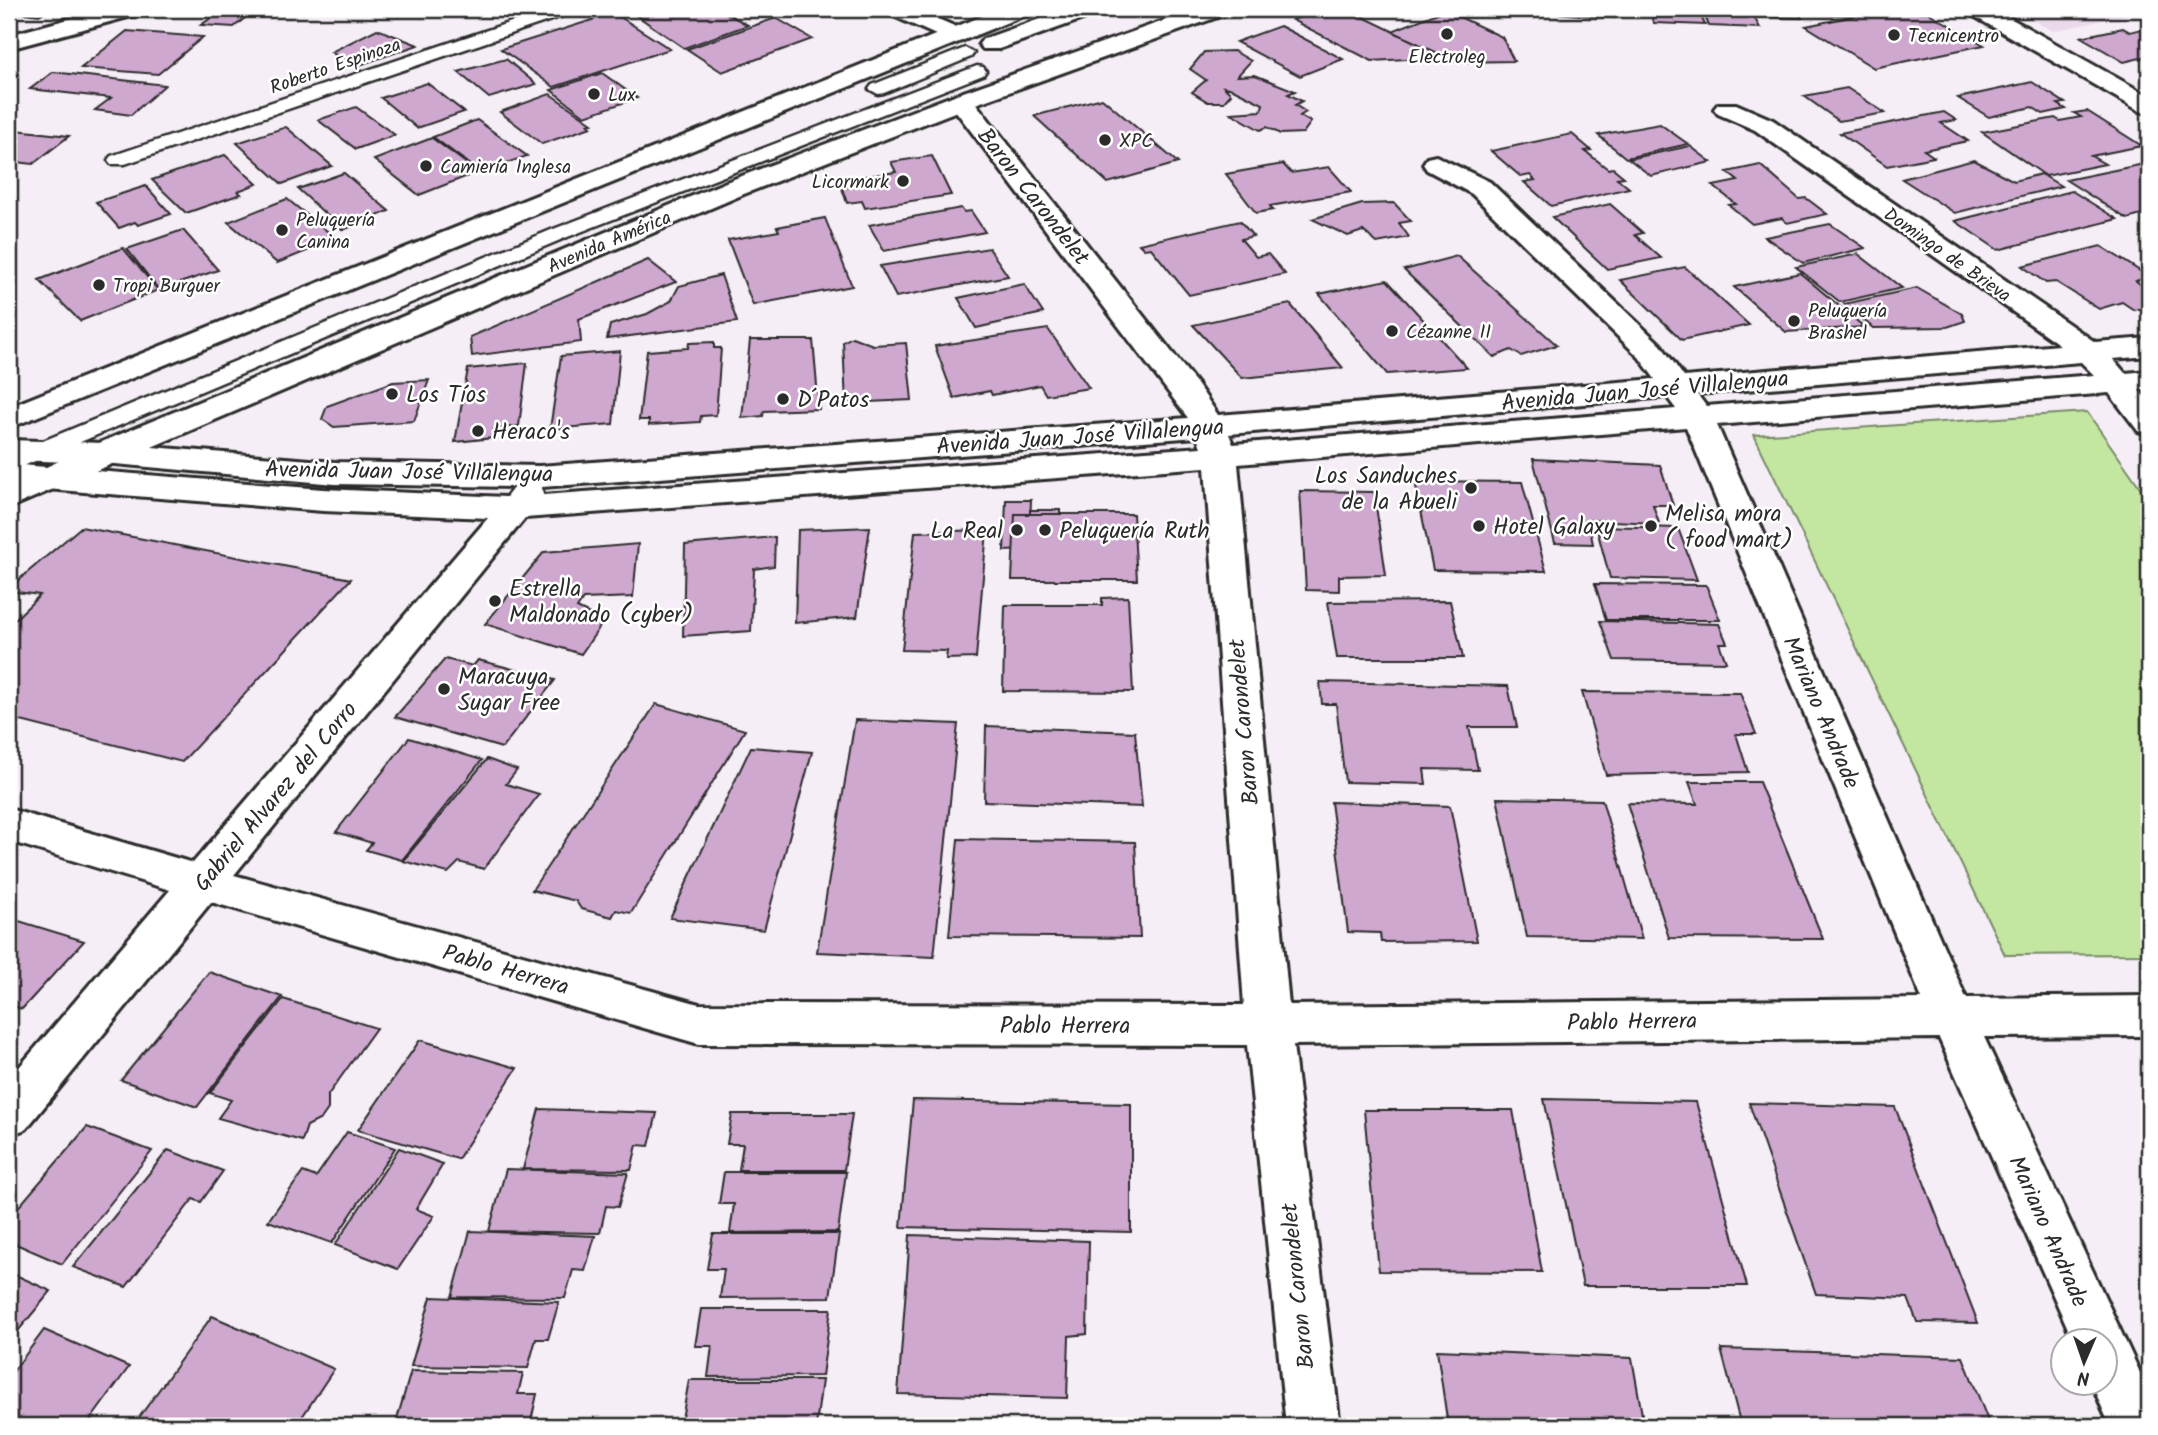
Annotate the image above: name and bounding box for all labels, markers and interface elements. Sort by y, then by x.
place label: Tecnicentro [1908,22,1999,52]
marker: Electroleg [1439,26,1455,42]
marker: Tecnicentro [1886,27,1902,43]
street label: Roberto Espinoza [266,30,405,103]
place label: Electroleg [1408,43,1486,73]
place label: Lux [608,81,637,111]
marker: Lux [586,86,602,102]
street label: Baron Carondelet [967,121,1099,275]
place label: XPC [1119,127,1153,157]
marker: XPC [1097,132,1113,148]
place label: Camiería Inglesa [440,153,571,183]
marker: Camiería Inglesa [418,158,434,174]
place label: Licormark [812,168,889,198]
marker: Licormark [895,173,911,189]
street label: Domingo de Brieva [1877,200,2017,311]
street label: Avenida América [543,203,676,282]
place label: Peluquería Canina [296,206,375,258]
marker: Peluquería Canina [274,222,290,238]
place label: Tropi Burguer [113,272,222,302]
marker: Tropi Burguer [91,277,107,293]
place label: Peluquería Brashel [1808,297,1887,349]
marker: Peluquería Brashel [1786,313,1802,329]
place label: Cézanne II [1406,318,1491,348]
marker: Cézanne II [1384,323,1400,339]
street label: Avenida Juan José Villalengua [1500,361,1790,422]
place label: Los Tíos [406,378,486,414]
place label: D´Patos [797,383,869,419]
marker: Los Tíos [384,386,400,402]
marker: D´Patos [775,391,791,407]
street label: Avenida Juan José Villalengua [935,410,1225,466]
place label: Heraco's [492,415,570,451]
marker: Heraco's [470,423,486,439]
street label: Avenida Juan José Villalengua [264,452,553,494]
place label: Los Sanduches de la Abueli [1314,459,1459,521]
marker: Los Sanduches de la Abueli [1463,480,1479,496]
place label: Melisa mora ( food mart) [1665,497,1793,559]
place label: Hotel Galaxy [1493,510,1615,546]
place label: La Real [930,514,1003,550]
place label: Peluquería Ruth [1059,514,1210,550]
marker: Hotel Galaxy [1471,518,1487,534]
marker: Melisa mora ( food mart) [1643,518,1659,534]
marker: La Real [1009,522,1025,538]
marker: Peluquería Ruth [1037,522,1053,538]
place label: Estrella Maldonado (cyber) [509,572,693,634]
marker: Estrella Maldonado (cyber) [487,593,503,609]
street label: Mariano Andrade [1772,631,1869,795]
street label: Baron Carondelet [1220,636,1270,806]
place label: Maracuya Sugar Free [458,660,560,722]
marker: Maracuya Sugar Free [436,681,452,697]
street label: Gabriel Alvarez del Corro [186,694,367,900]
street label: Pablo Herrera [438,936,573,1006]
street label: Pablo Herrera [1567,1004,1698,1042]
street label: Pablo Herrera [1000,1009,1130,1045]
street label: Mariano Andrade [1998,1150,2097,1313]
street label: Baron Carondelet [1272,1200,1326,1370]
north arrow [2050,1326,2120,1396]
text: N [2077,1362,2090,1392]

